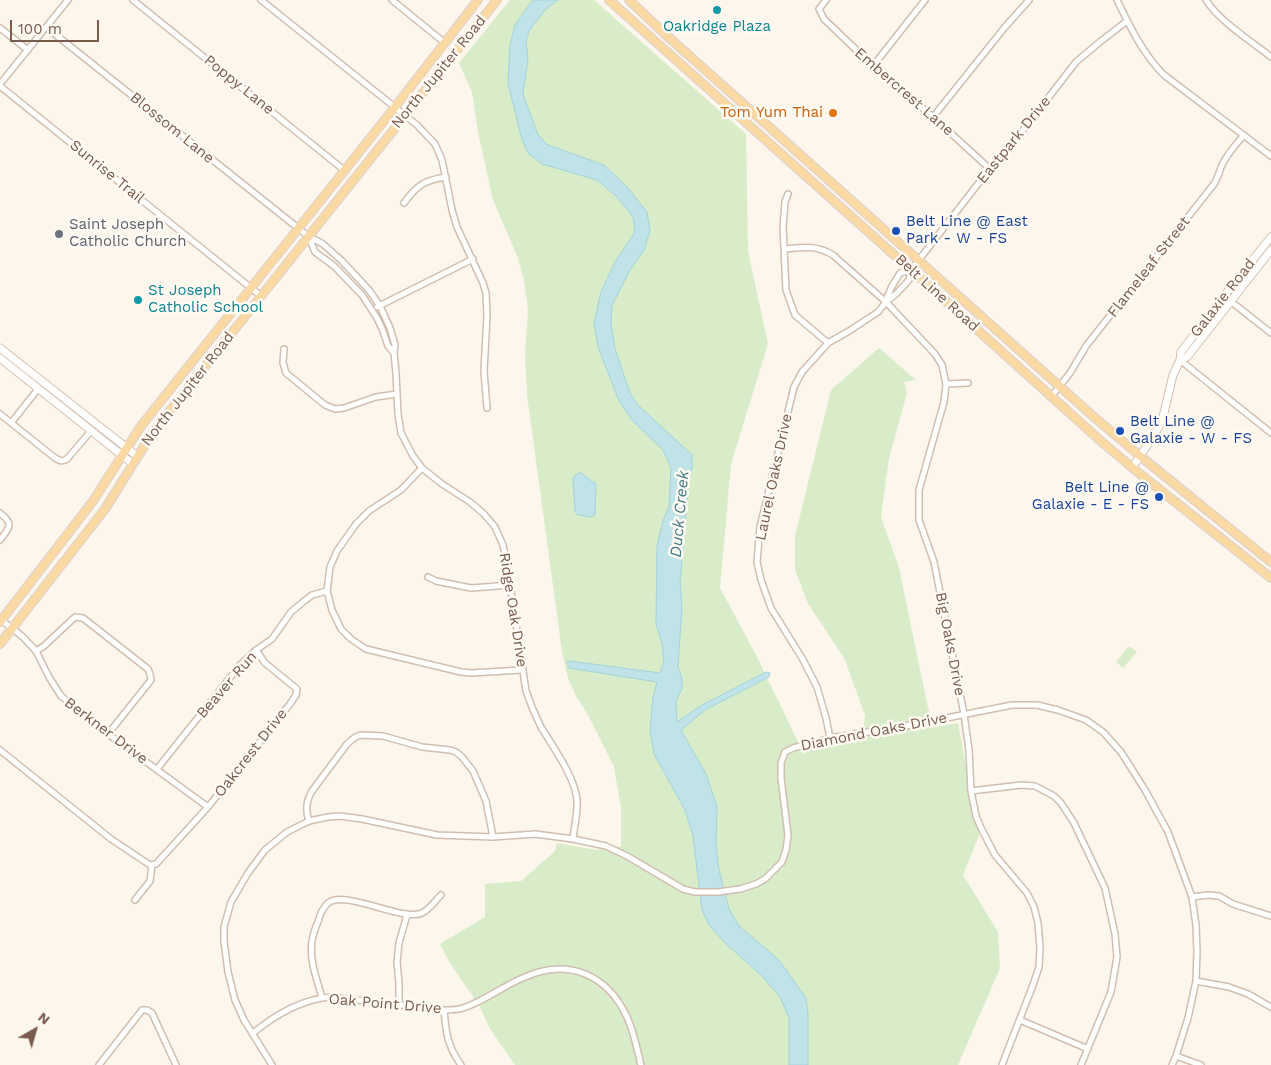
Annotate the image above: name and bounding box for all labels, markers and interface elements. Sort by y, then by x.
marker: Oakridge Plaza [711,4,723,16]
scale bar [12,10,101,42]
street label: North Jupiter Road [388,12,490,132]
place label: Oakridge Plaza [663,18,771,36]
text: 100 m [18,20,62,38]
street label: Embercrest Lane [851,44,957,140]
street label: Poppy Lane [200,51,278,119]
street label: Blossom Lane [126,89,218,167]
street label: Eastpark Drive [973,93,1055,187]
place label: Tom Yum Thai [720,104,823,122]
marker: Tom Yum Thai [827,107,839,119]
street label: Sunrise Trail [66,136,148,208]
place label: Belt Line @ East Park - W - FS [906,213,1028,248]
street label: Flameleaf Street [1104,213,1194,321]
place label: Saint Joseph Catholic Church [69,216,187,251]
marker: Belt Line @ East Park - W - FS [890,225,902,237]
marker: Saint Joseph Catholic Church [53,228,65,240]
street label: Belt Line Road [891,251,983,335]
street label: Galaxie Road [1187,255,1259,341]
place label: St Joseph Catholic School [148,282,263,317]
marker: St Joseph Catholic School [132,294,144,306]
street label: North Jupiter Road [138,328,238,450]
street label: Laurel Oaks Drive [752,412,796,542]
place label: Belt Line @ Galaxie - W - FS [1130,413,1252,448]
marker: Belt Line @ Galaxie - W - FS [1114,425,1126,437]
water label: Duck Creek [667,470,693,558]
place label: Belt Line @ Galaxie - E - FS [1032,479,1149,514]
marker: Belt Line @ Galaxie - E - FS [1153,491,1165,503]
street label: Ridge Oak Drive [495,551,531,669]
street label: Big Oaks Drive [931,591,969,697]
street label: Beaver Run [193,648,261,722]
street label: Berkner Drive [61,694,151,768]
street label: Oakcrest Drive [211,705,291,801]
street label: Diamond Oaks Drive [799,709,949,755]
street label: Oak Point Drive [328,990,442,1018]
north arrow [10,1005,60,1055]
text: N [35,1009,53,1028]

